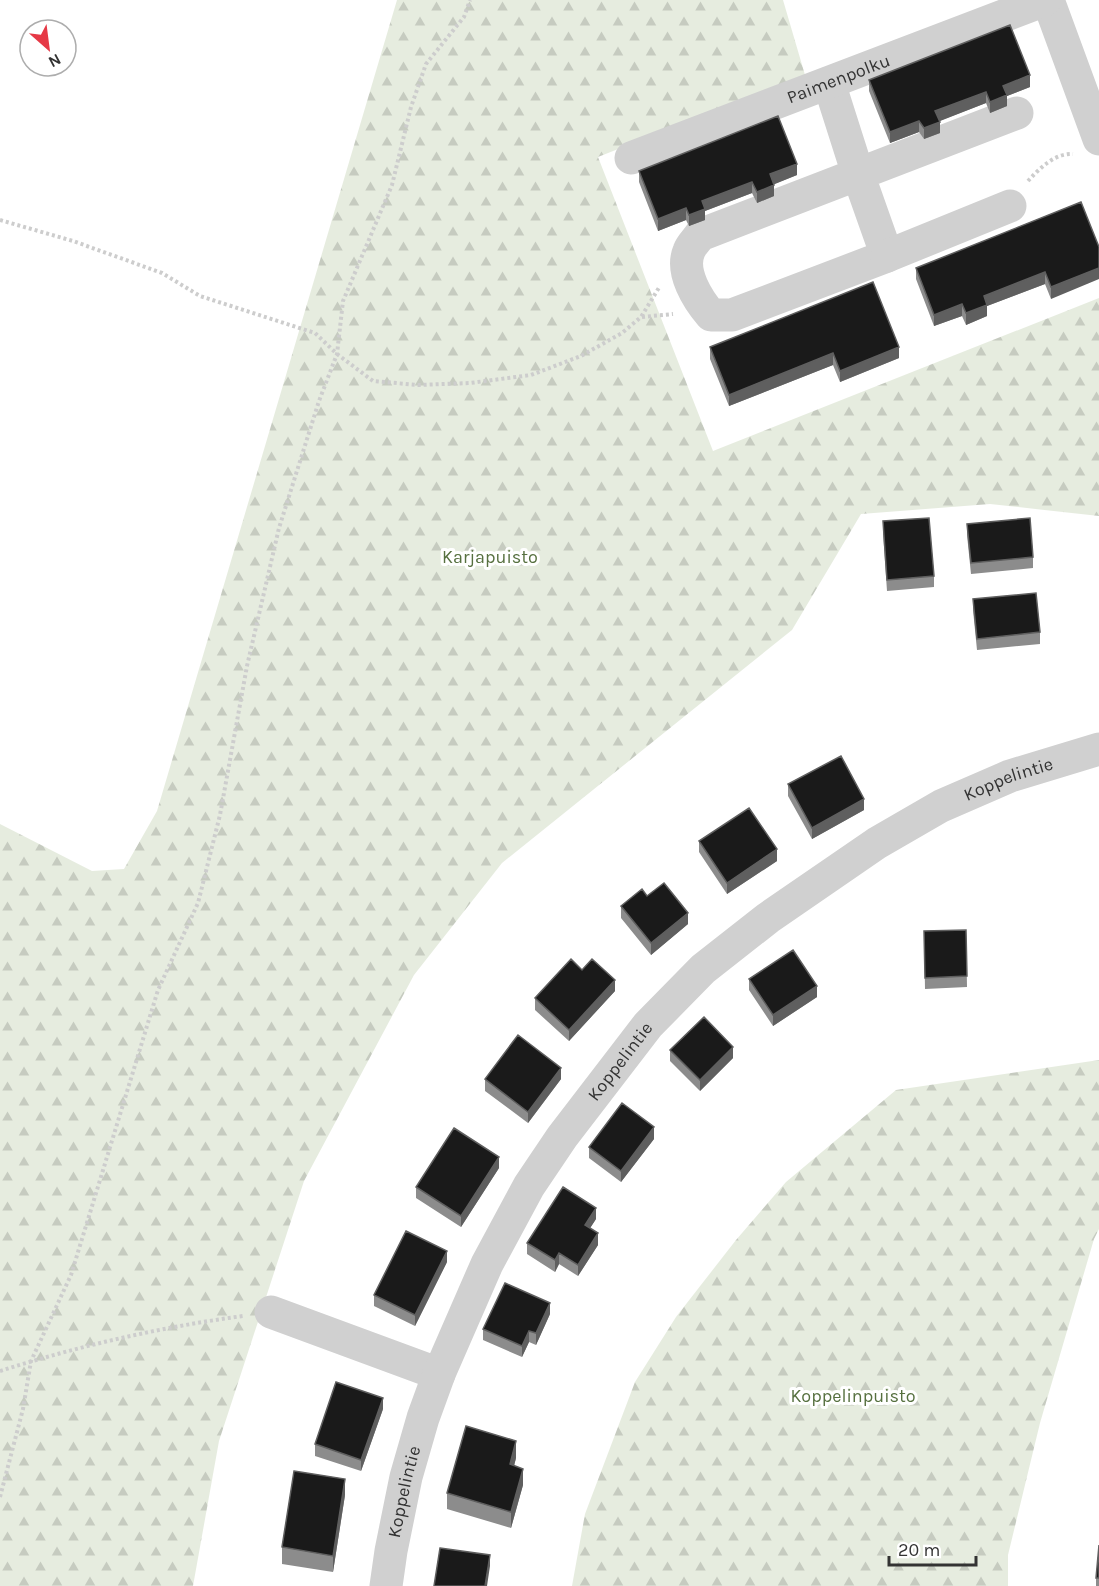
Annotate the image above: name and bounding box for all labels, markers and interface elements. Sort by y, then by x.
north arrow [18,18,78,78]
street label: Paimenpolku [784,49,893,109]
text: N [45,50,64,72]
park label: Karjapuisto [442,546,538,568]
street label: Koppelintie [960,753,1056,806]
street label: Koppelintie [583,1018,657,1105]
park label: Koppelinpuisto [790,1385,916,1407]
street label: Koppelintie [383,1443,425,1540]
scale bar [889,1529,976,1567]
text: 20 m [898,1539,940,1561]

